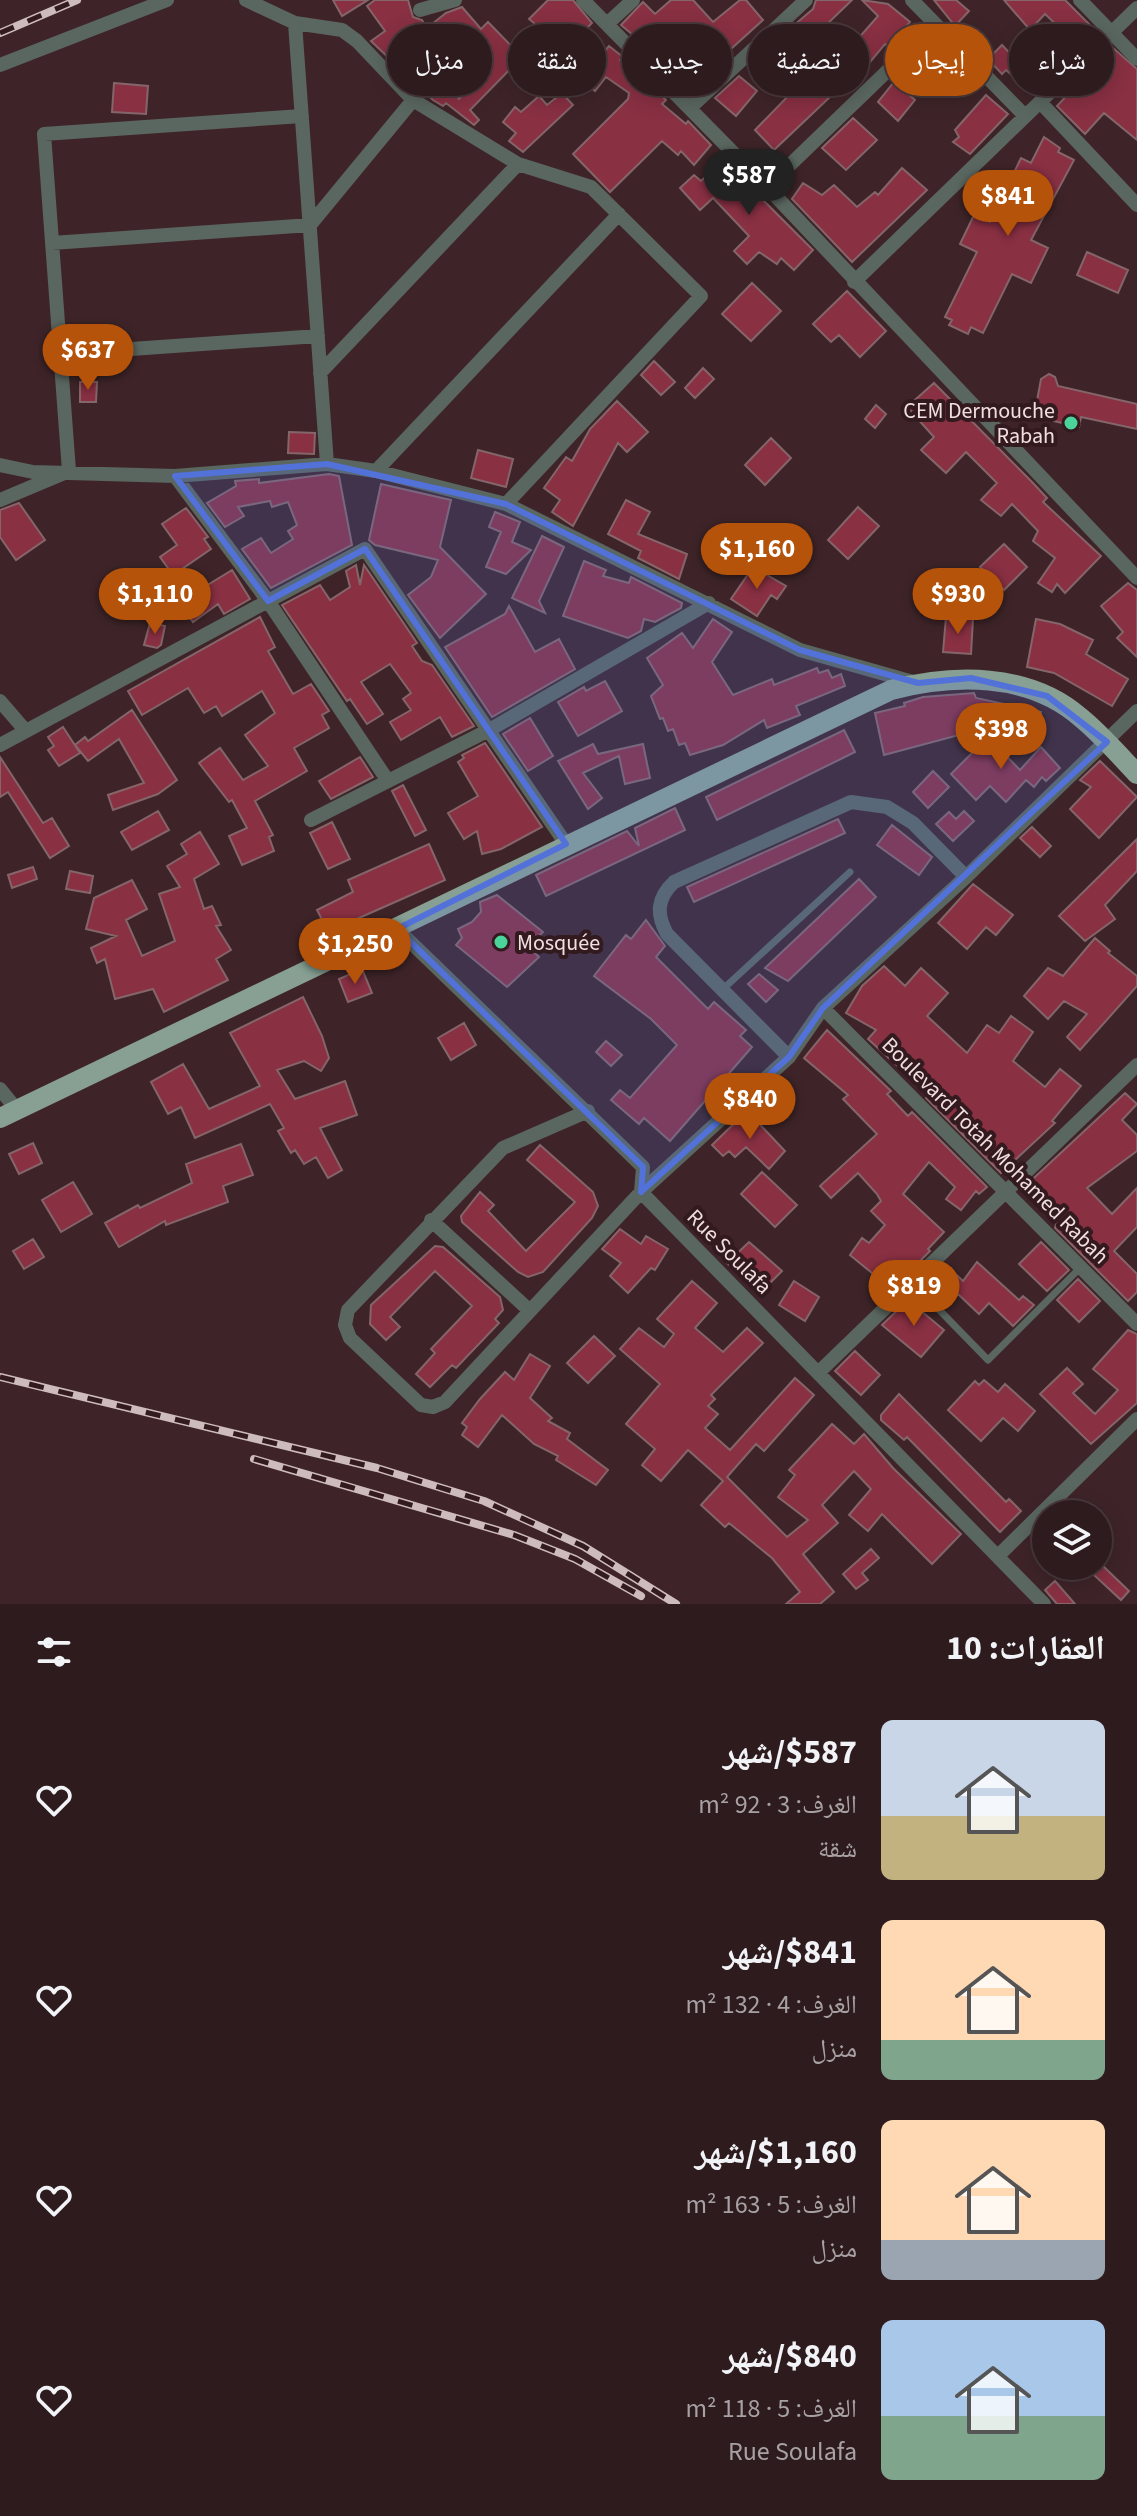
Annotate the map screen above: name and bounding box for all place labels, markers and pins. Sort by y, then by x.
pin: $587 [702,149,796,217]
pin: $841 [961,170,1055,238]
pin: $637 [41,324,135,392]
place label: CEM Dermouche Rabah [903,395,1055,452]
marker: CEM Dermouche Rabah [1062,414,1080,432]
pin: $1,160 [692,523,822,591]
pin: $1,110 [90,568,220,636]
pin: $930 [911,568,1005,636]
pin: $398 [954,703,1048,771]
pin: $1,250 [290,918,420,986]
place label: Mosquée [517,927,600,959]
marker: Mosquée [492,933,510,951]
pin: $840 [703,1073,797,1141]
pin: $819 [867,1260,961,1328]

